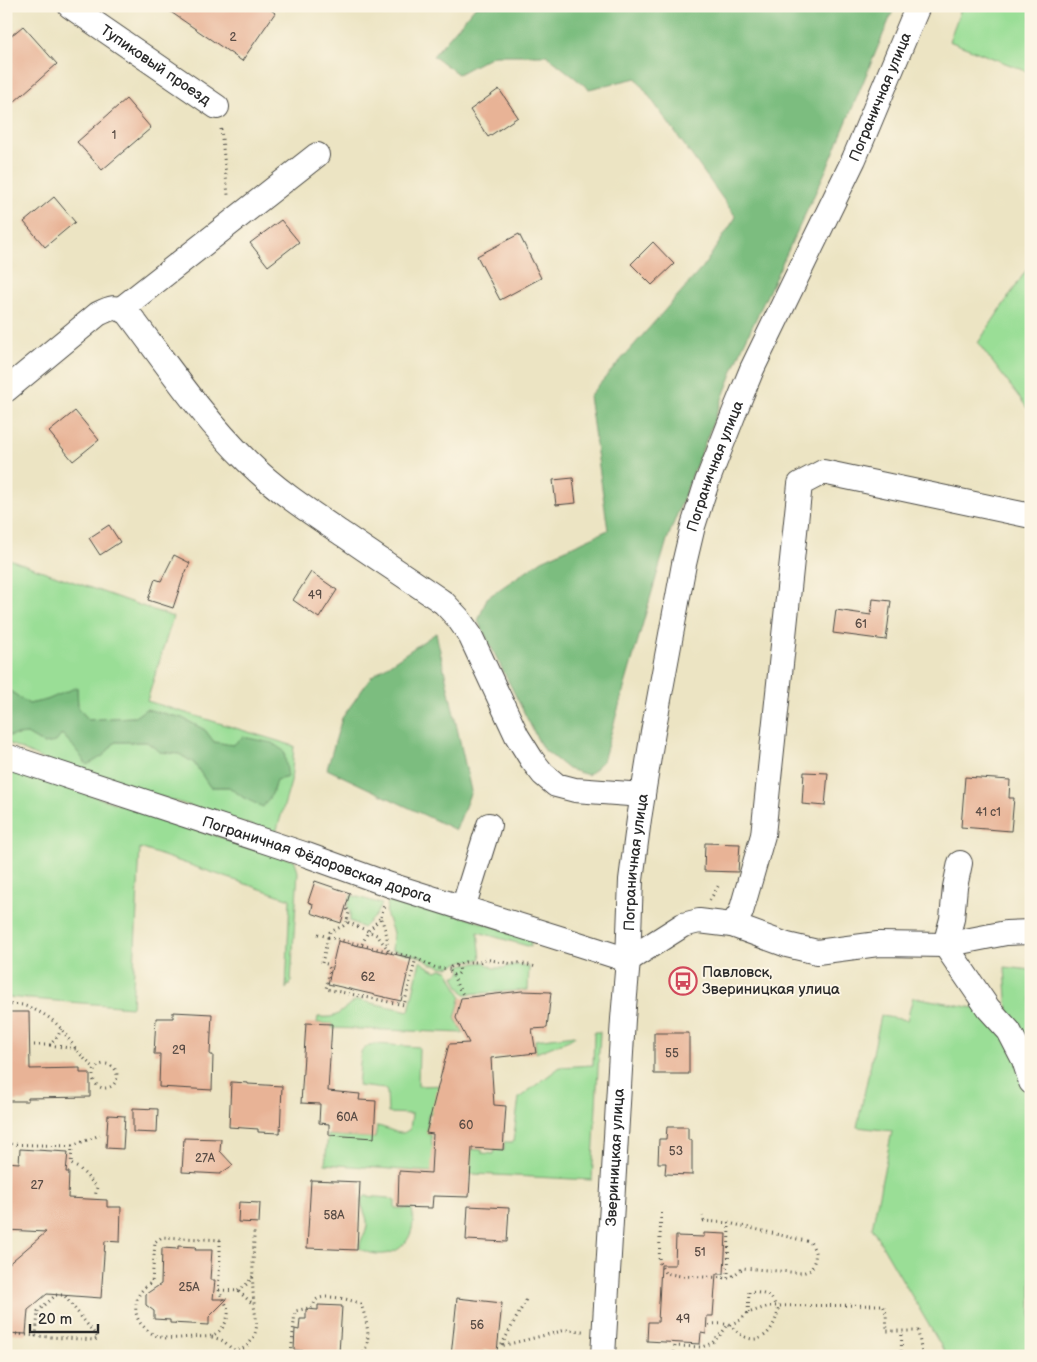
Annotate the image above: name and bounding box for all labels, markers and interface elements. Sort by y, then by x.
street label: Тупиковый проезд [97,21,214,110]
house number: 2 [229,30,237,45]
street label: Пограничная улица [845,30,916,165]
house number: 1 [112,128,116,143]
street label: Пограничная улица [683,398,748,534]
house number: 49 [308,588,322,603]
house number: 61 [855,617,867,632]
street label: Пограничная улица [620,792,653,931]
house number: 41 с1 [975,805,1001,820]
street label: Пограничная Фёдоровская дорога [200,812,435,908]
place label: Павловск, Звериницкая улица [702,963,840,999]
bus stop icon: Павловск, Звериницкая улица [668,966,698,996]
house number: 62 [361,970,375,985]
house number: 29 [172,1043,186,1058]
house number: 55 [665,1046,679,1061]
street label: Звериницкая улица [602,1088,629,1227]
house number: 60А [336,1110,359,1125]
house number: 60 [459,1118,473,1133]
house number: 53 [669,1144,683,1159]
house number: 27А [195,1151,216,1166]
house number: 27 [31,1178,44,1193]
house number: 58А [323,1208,345,1223]
house number: 51 [694,1245,706,1260]
house number: 25А [178,1280,200,1295]
scale bar [30,1302,98,1334]
text: 20 m [38,1310,72,1329]
house number: 49 [676,1312,690,1327]
house number: 56 [470,1318,484,1333]

